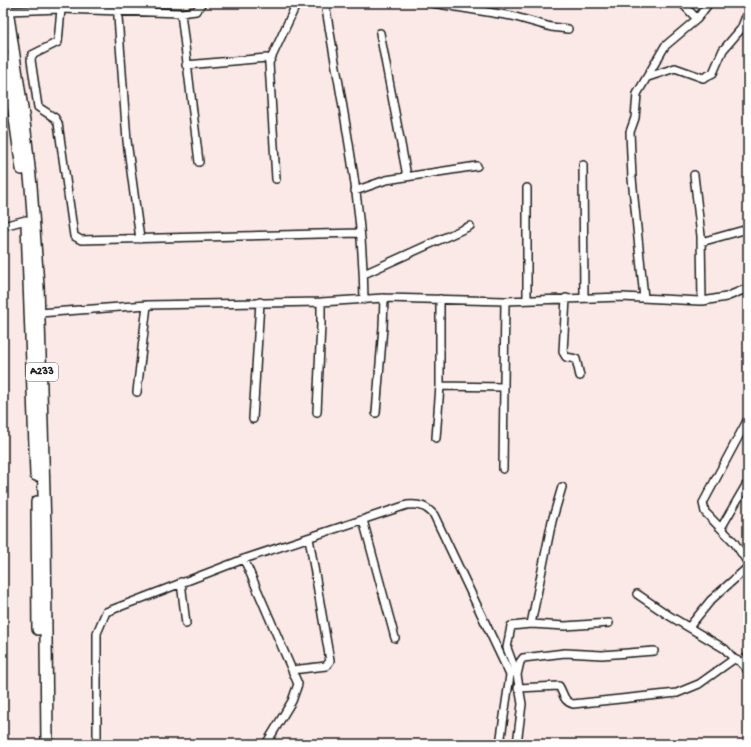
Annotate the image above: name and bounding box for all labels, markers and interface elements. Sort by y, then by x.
road number: A233 [26,363,58,381]

